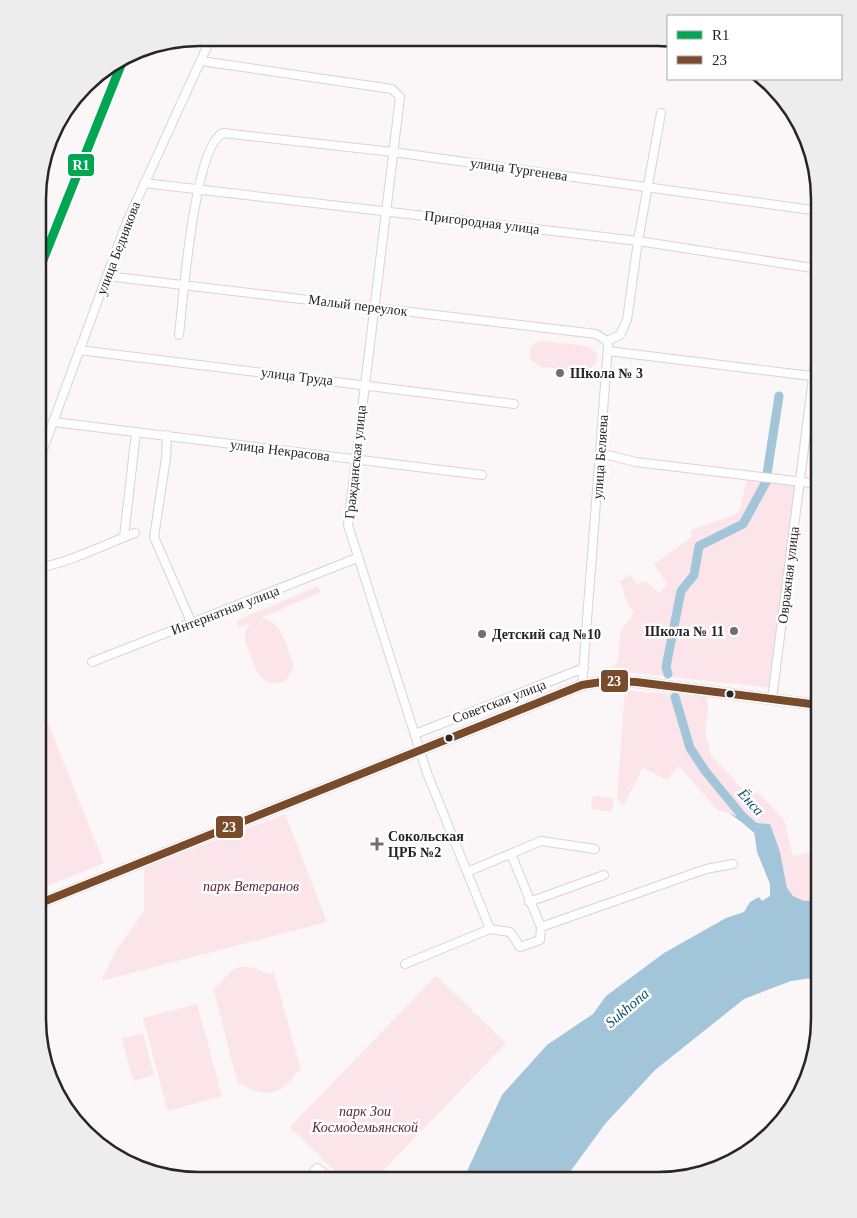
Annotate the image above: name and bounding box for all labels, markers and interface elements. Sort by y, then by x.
legend [667,15,842,80]
text: R1 [712,27,730,43]
text: 23 [712,52,727,68]
line badge: R1 [67,153,95,177]
street label: улица Тургенева [469,155,569,184]
text: R1 [72,158,90,173]
street label: улица Беднякова [94,199,143,297]
street label: Пригородная улица [423,208,541,237]
street label: Малый переулок [307,292,409,319]
street label: улица Труда [260,365,335,388]
place label: Школа № 3 [570,366,643,381]
marker: Школа № 3 [554,367,566,379]
street label: Гражданская улица [342,404,369,520]
street label: улица Беляева [590,414,611,500]
street label: улица Некрасова [229,437,331,464]
street label: Овражная улица [775,525,802,625]
street label: Интернатная улица [169,583,282,638]
place label: Школа № 11 [645,624,724,639]
marker: Школа № 11 [728,625,740,637]
place label: Детский сад №10 [492,627,601,642]
marker: Детский сад №10 [476,628,488,640]
line badge: 23 [600,669,629,693]
text: 23 [607,674,621,689]
street label: Советская улица [450,676,549,726]
unlabelled marker [725,689,735,699]
unlabelled marker [444,733,454,743]
water label: Ёнса [734,785,767,819]
line badge: 23 [215,815,244,839]
text: 23 [222,820,236,835]
place label: Сокольская ЦРБ №2 [388,829,464,860]
marker: Сокольская ЦРБ №2 [370,837,384,851]
park label: парк Ветеранов [203,879,299,894]
water label: Sukhona [602,985,652,1031]
park label: парк Зои Космодемьянской [311,1104,418,1135]

